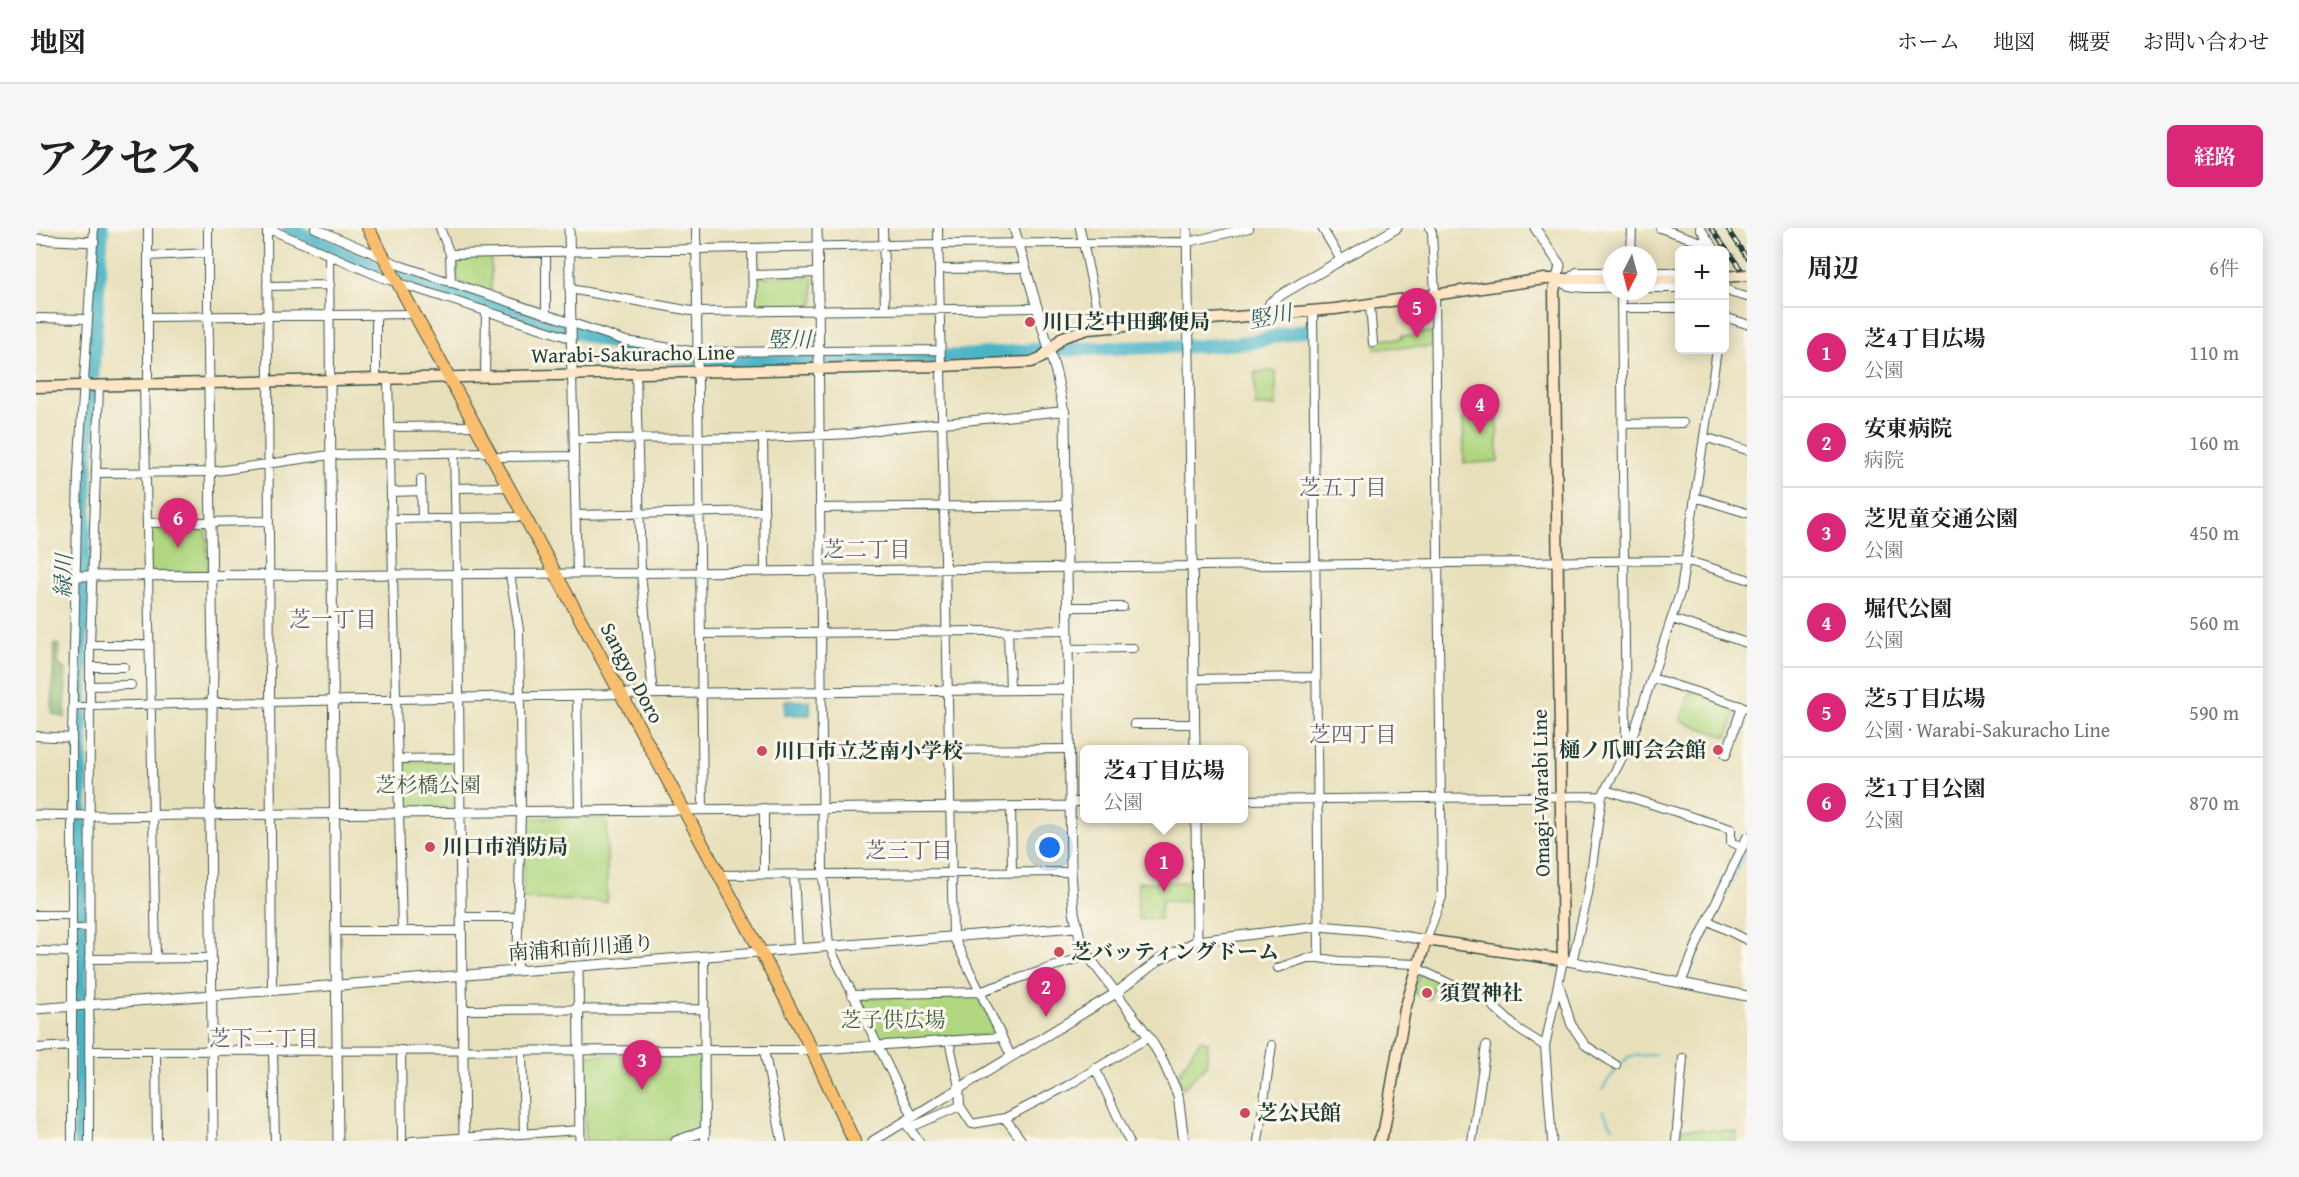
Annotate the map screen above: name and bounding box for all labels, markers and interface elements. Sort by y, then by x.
text: 地図 [30,21,86,62]
text: ホーム [1897,26,1960,57]
text: 地図 [1993,26,2035,57]
text: 概要 [2068,26,2110,57]
text: お問い合わせ [2143,26,2269,57]
button: 経路 [2167,125,2263,187]
text: アクセス [36,127,203,188]
north arrow [1603,246,1657,300]
map controls [1675,246,1729,354]
button: + [1675,246,1729,300]
text: 周辺 [1807,248,1859,287]
text: 6件 [2209,253,2239,282]
pin: 5 [1398,288,1436,338]
water label: 竪川 [1245,296,1297,336]
button: − [1675,300,1729,354]
place label: 川口芝中田郵便局 [1042,306,1210,337]
marker: 川口芝中田郵便局 [1023,315,1037,329]
text: 芝4丁目広場 [1864,322,1985,354]
water label: 竪川 [767,323,813,355]
street label: Warabi-Sakuracho Line [531,336,735,371]
text: 1 [1821,338,1832,367]
text: 110 m [2189,338,2239,367]
text: 公園 [1864,355,1904,384]
pin: 4 [1460,384,1500,434]
text: 安東病院 [1864,412,1952,444]
text: 2 [1821,428,1832,457]
text: 160 m [2189,428,2239,457]
text: 病院 [1864,445,1904,474]
district label: 芝五丁目 [1299,471,1387,503]
pin: 6 [158,498,198,548]
text: 芝児童交通公園 [1864,502,2018,534]
text: 3 [1821,518,1832,547]
text: 450 m [2189,518,2239,547]
district label: 芝二丁目 [823,533,911,565]
text: 公園 [1864,535,1904,564]
water label: 緑川 [46,551,80,599]
text: 堀代公園 [1864,592,1952,624]
district label: 芝一丁目 [289,603,377,635]
text: 4 [1821,608,1832,637]
text: 560 m [2189,608,2239,637]
street label: Sangyo Doro [593,617,672,729]
text: 公園 [1864,625,1904,654]
text: 芝5丁目広場 [1864,682,1985,714]
text: 5 [1821,698,1832,727]
text: 590 m [2189,698,2239,727]
street label: Omagi-Warabi Line [1524,709,1557,877]
text: 公園 · Warabi-Sakuracho Line [1864,715,2110,744]
district label: 芝四丁目 [1309,718,1397,750]
place label: 樋ノ爪町会会館 [1559,734,1706,765]
place label: 川口市立芝南小学校 [774,735,963,766]
marker: 樋ノ爪町会会館 [1711,743,1725,757]
marker: 川口市立芝南小学校 [755,744,769,758]
popup [1080,745,1248,823]
text: 芝4丁目広場 [1103,754,1225,786]
park label: 芝杉橋公園 [376,769,481,800]
text: 芝1丁目公園 [1864,772,1985,804]
text: 公園 [1103,787,1143,816]
text: 6 [1821,788,1832,817]
text: 870 m [2189,788,2239,817]
text: 公園 [1864,805,1904,834]
place label: 川口市消防局 [442,831,568,862]
your location [1035,833,1064,862]
district label: 芝三丁目 [865,834,953,866]
marker: 川口市消防局 [423,840,437,854]
pin: 1 [1144,842,1184,892]
street label: 南浦和前川通り [507,927,655,968]
place label: 芝バッティングドーム [1071,936,1279,967]
marker: 芝バッティングドーム [1052,945,1066,959]
pin: 2 [1026,968,1066,1017]
place label: 須賀神社 [1439,977,1523,1008]
marker: 須賀神社 [1420,986,1434,1000]
park label: 芝子供広場 [841,1004,946,1035]
district label: 芝下二丁目 [209,1022,319,1054]
pin: 3 [622,1040,662,1090]
place label: 芝公民館 [1257,1097,1341,1128]
marker: 芝公民館 [1238,1106,1252,1120]

